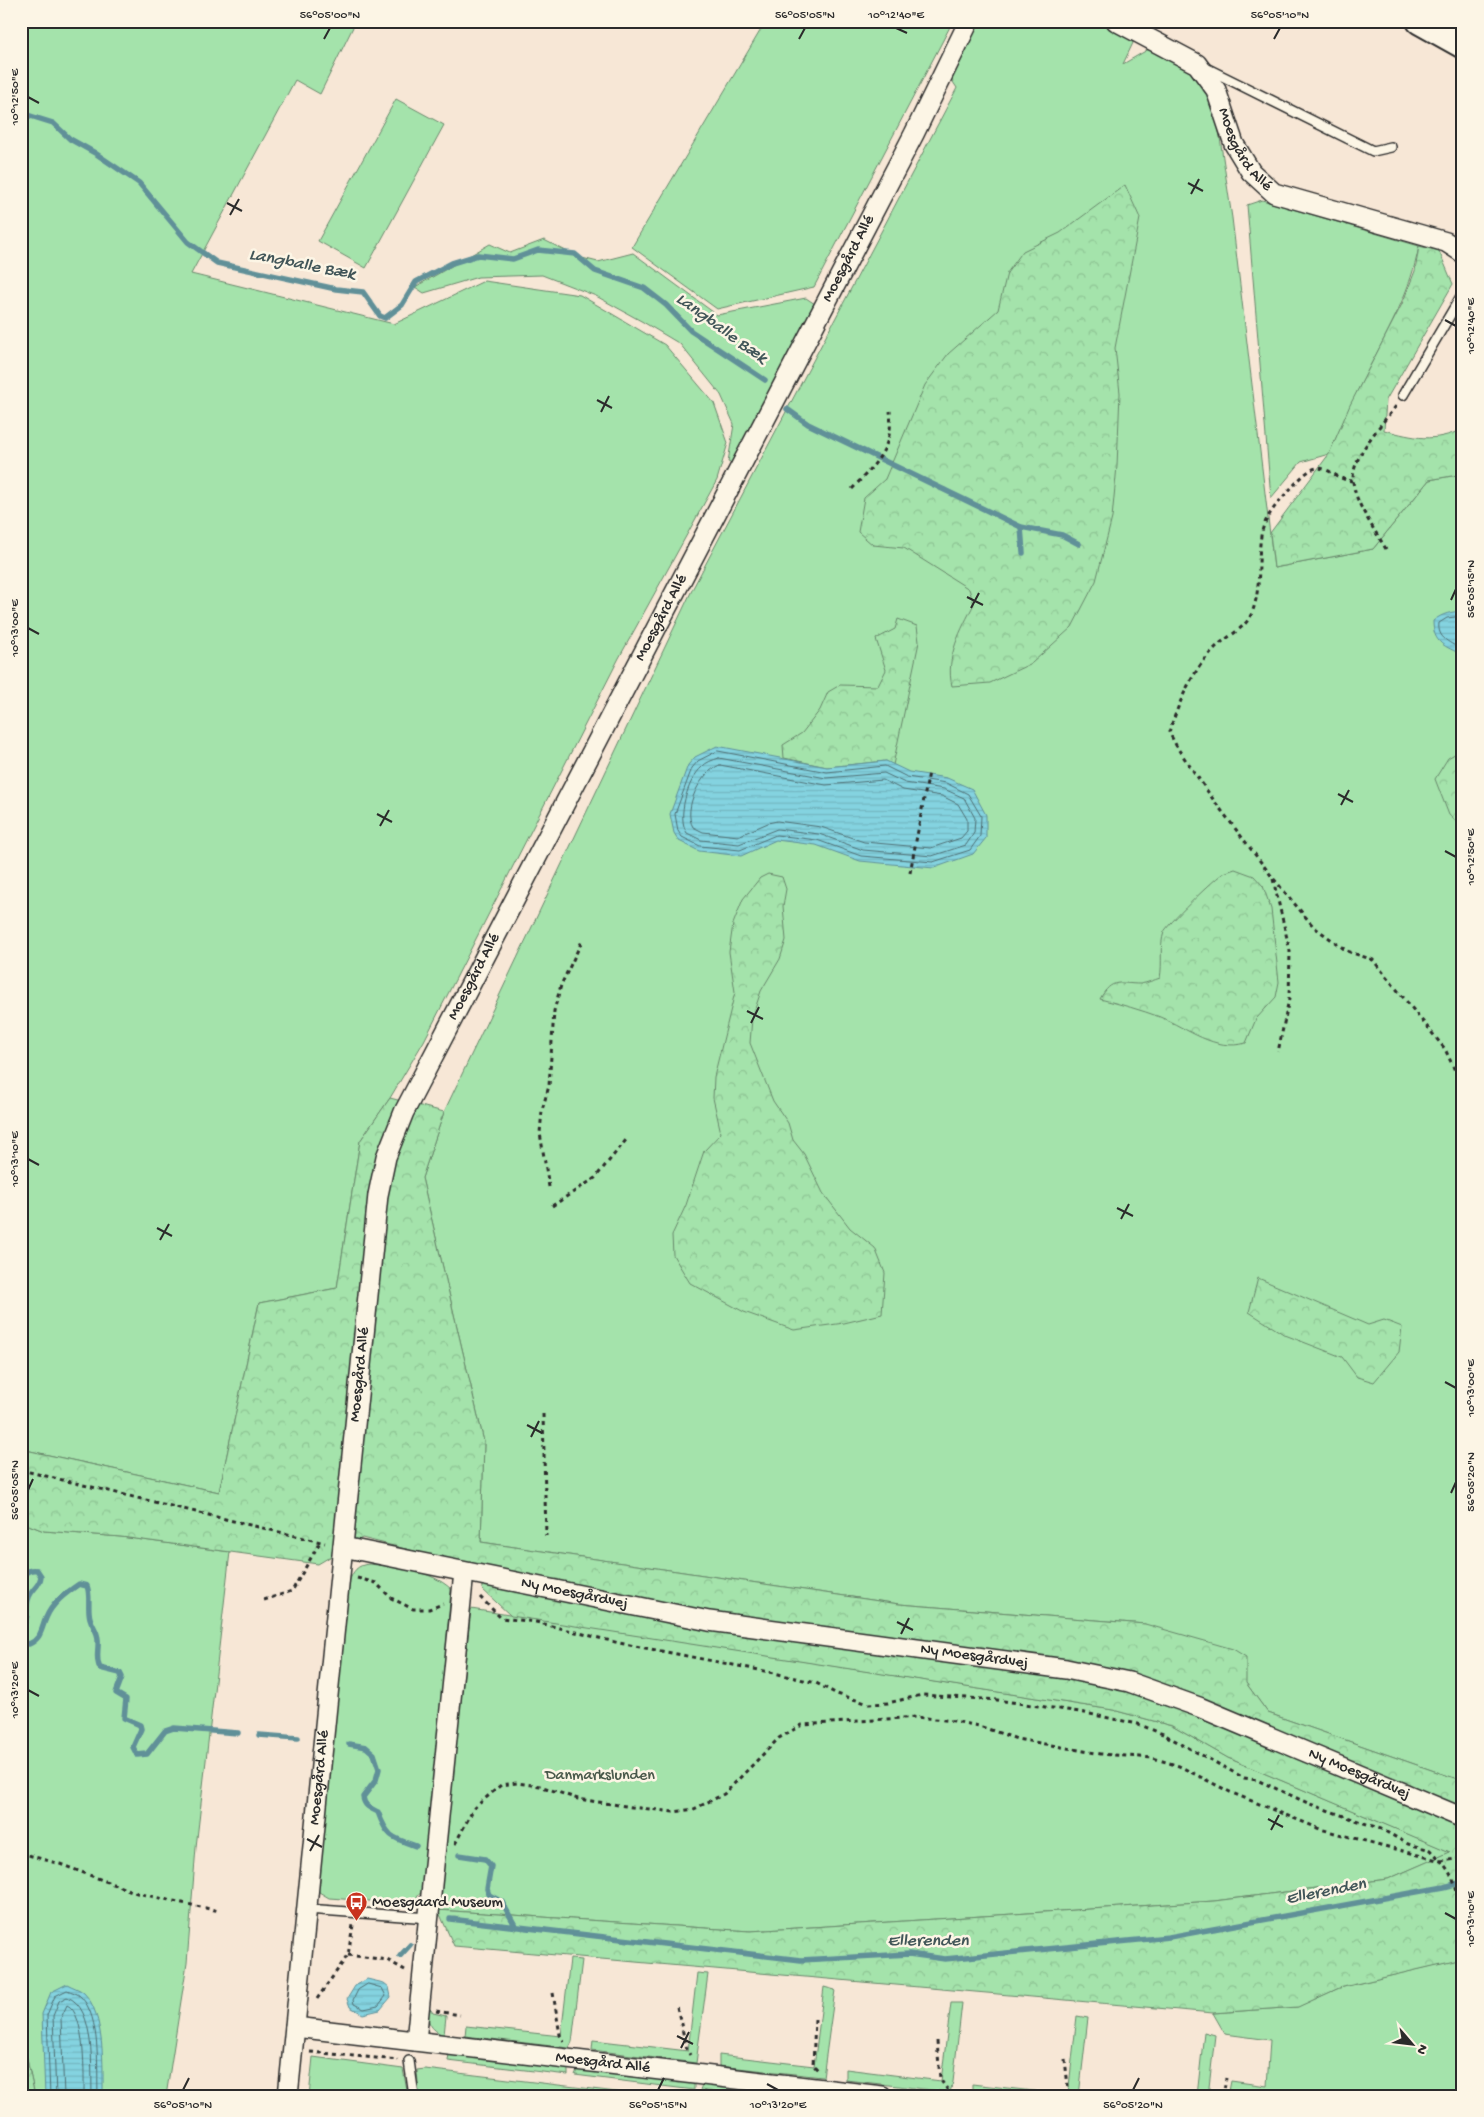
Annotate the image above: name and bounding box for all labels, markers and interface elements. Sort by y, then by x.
text: 56°05'00"N [300,9,360,23]
text: 56°05'05"N [775,9,835,23]
text: 10°12'40"E [867,9,924,23]
text: 56°05'10"N [1251,9,1309,23]
text: 10°12'50"E [9,68,23,126]
street label: Moesgård Allé [1213,105,1276,196]
street label: Moesgård Allé [818,212,880,305]
water label: Langballe Bæk [247,244,359,286]
water label: Langballe Bæk [671,289,772,370]
text: 10°12'40"E [1465,298,1479,355]
text: 56°05'15"N [1465,560,1479,618]
street label: Moesgård Allé [631,571,692,665]
text: 10°13'00"E [9,599,23,658]
text: 10°12'50"E [1465,828,1479,886]
street label: Moesgård Allé [444,930,505,1024]
text: 10°13'10"E [9,1131,23,1188]
street label: Moesgård Allé [346,1326,374,1423]
text: 10°13'00"E [1465,1359,1479,1418]
text: 56°05'20"N [1465,1452,1479,1512]
text: 56°05'05"N [9,1460,23,1520]
street label: Ny Moesgårdvej [519,1574,629,1614]
street label: Ny Moesgårdvej [919,1640,1029,1673]
text: 10°13'20"E [9,1661,23,1719]
street label: Moesgård Allé [306,1729,334,1826]
street label: Ny Moesgårdvej [1305,1745,1413,1804]
park label: Danmarkslunden [544,1767,655,1786]
water label: Ellerenden [1284,1874,1368,1910]
bus stop icon: Moesgaard Museum [344,1891,368,1922]
text: 10°13'10"E [1465,1891,1479,1948]
place label: Moesgaard Museum [372,1894,504,1913]
water label: Ellerenden [887,1931,969,1952]
north arrow [1386,2020,1436,2070]
text: N [1412,2041,1431,2057]
street label: Moesgård Allé [555,2048,652,2078]
text: 56°05'10"N [154,2099,212,2113]
text: 56°05'15"N [629,2099,687,2113]
text: 10°13'20"E [749,2099,807,2113]
text: 56°05'20"N [1103,2099,1163,2113]

